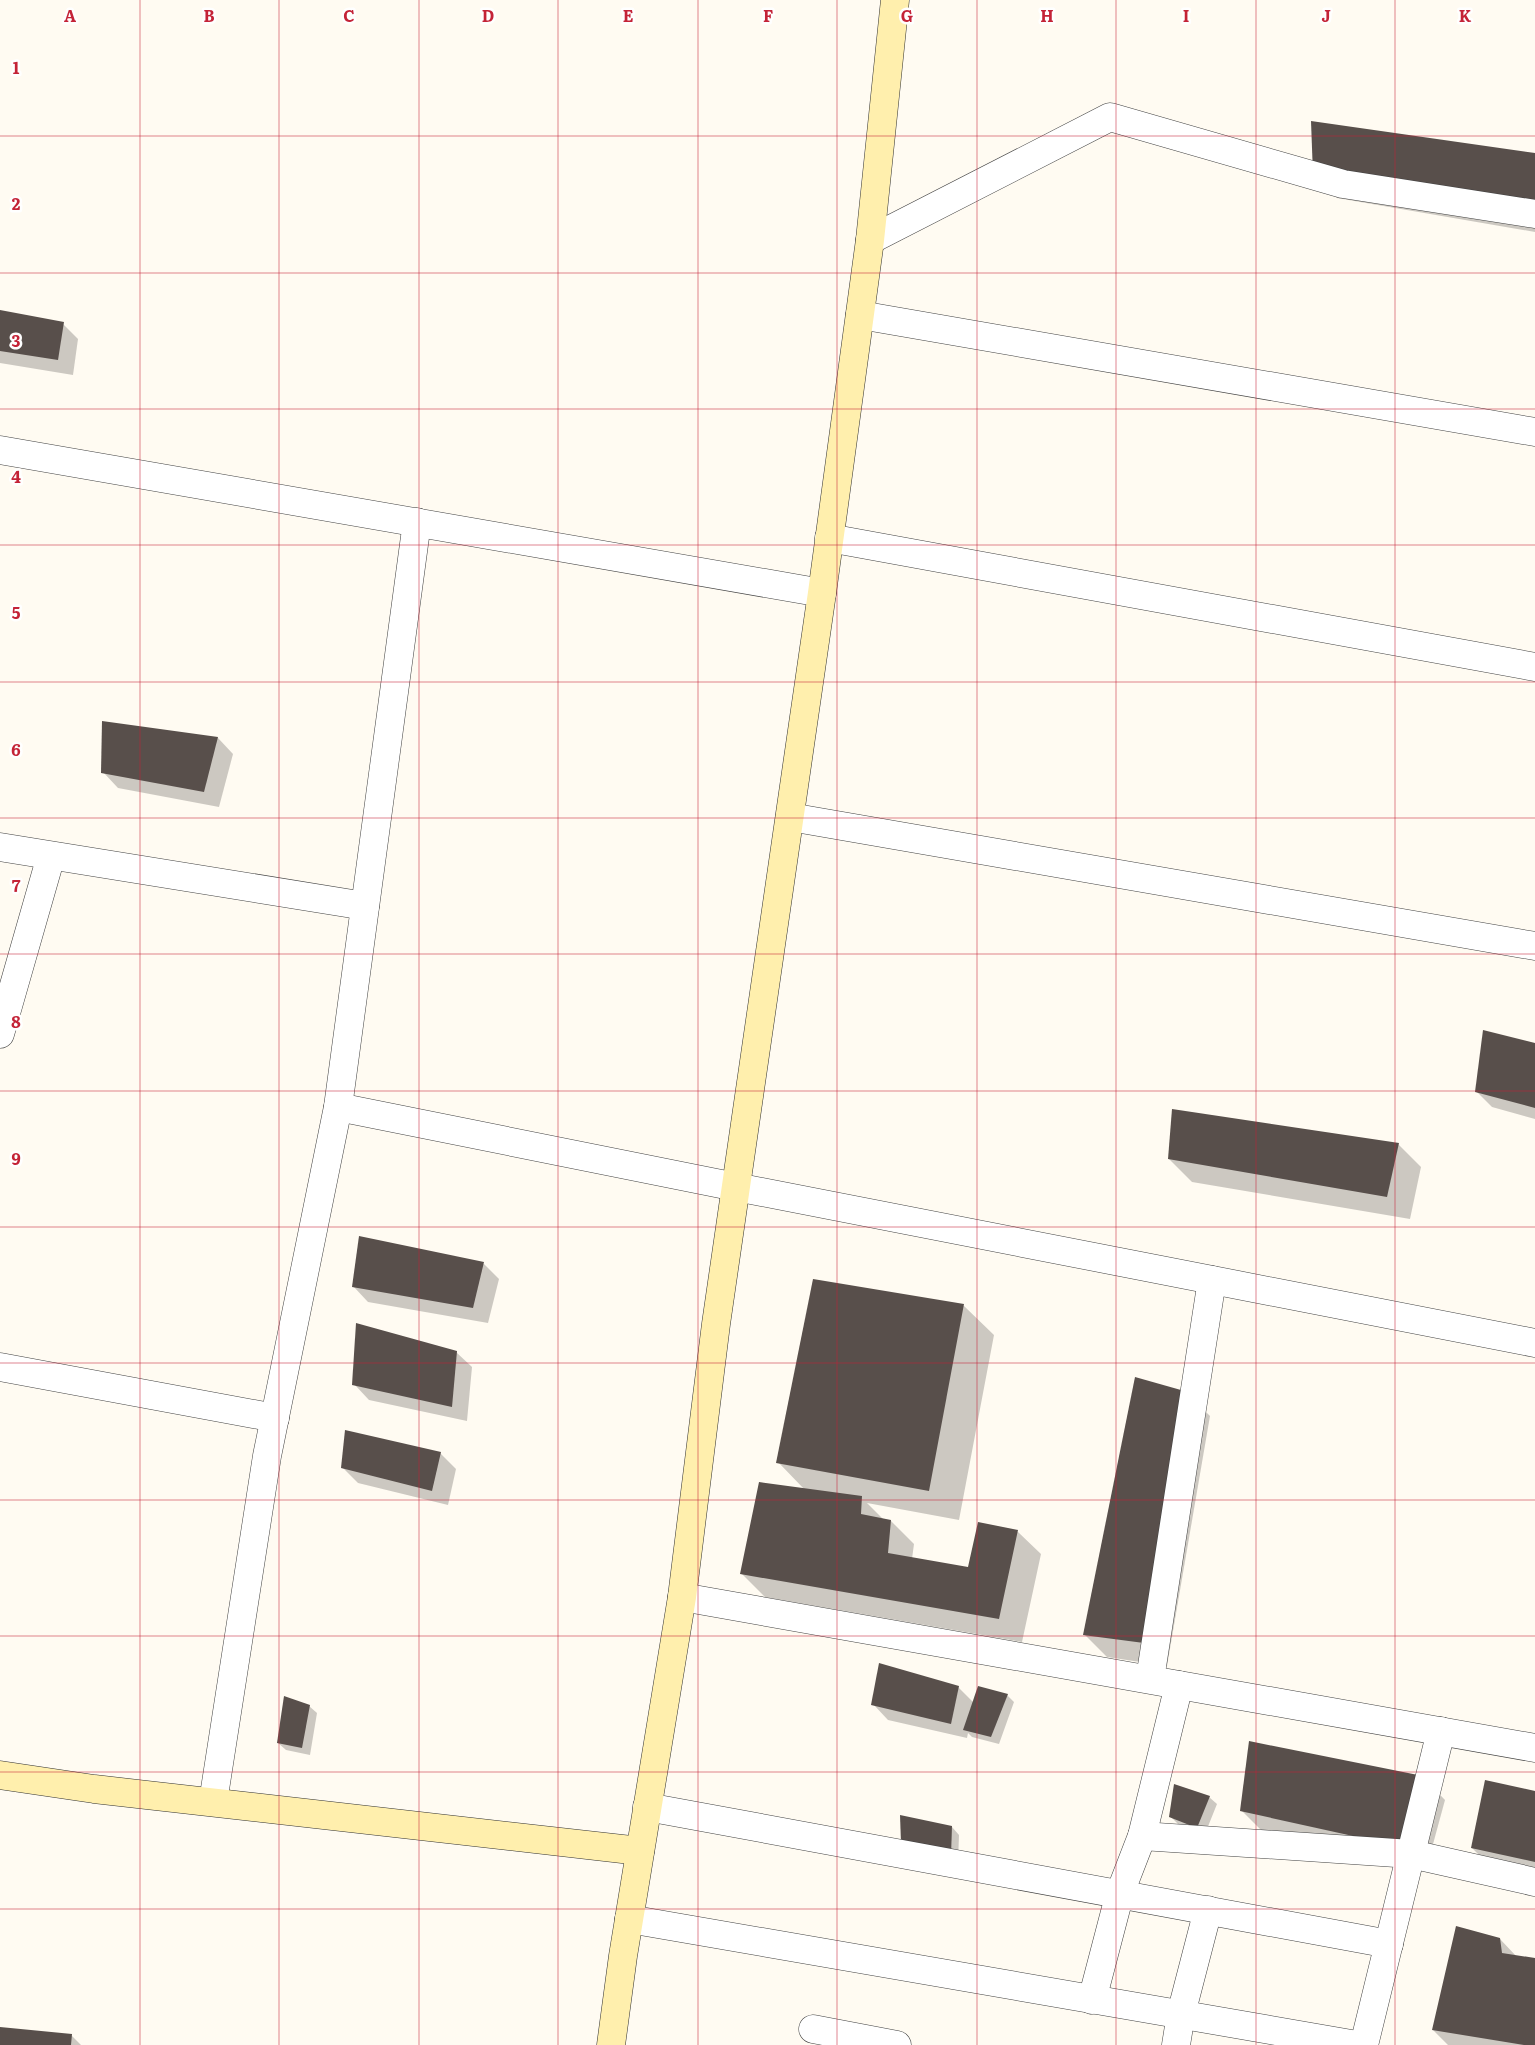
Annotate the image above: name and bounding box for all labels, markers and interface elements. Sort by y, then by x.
text: A [64,3,76,27]
text: B [203,3,215,27]
text: C [343,3,355,27]
text: D [482,3,494,27]
text: E [623,3,634,27]
text: F [763,3,773,27]
text: G [901,3,913,27]
text: H [1040,3,1054,27]
text: I [1183,3,1189,27]
text: J [1321,3,1331,27]
text: K [1459,3,1472,27]
text: 1 [13,55,20,79]
text: 2 [12,191,21,215]
text: 3 [12,328,21,352]
text: 4 [11,464,21,488]
text: 5 [12,600,21,624]
text: 6 [11,737,21,761]
text: 7 [12,873,21,897]
text: 8 [11,1009,21,1033]
text: 9 [11,1146,21,1170]

